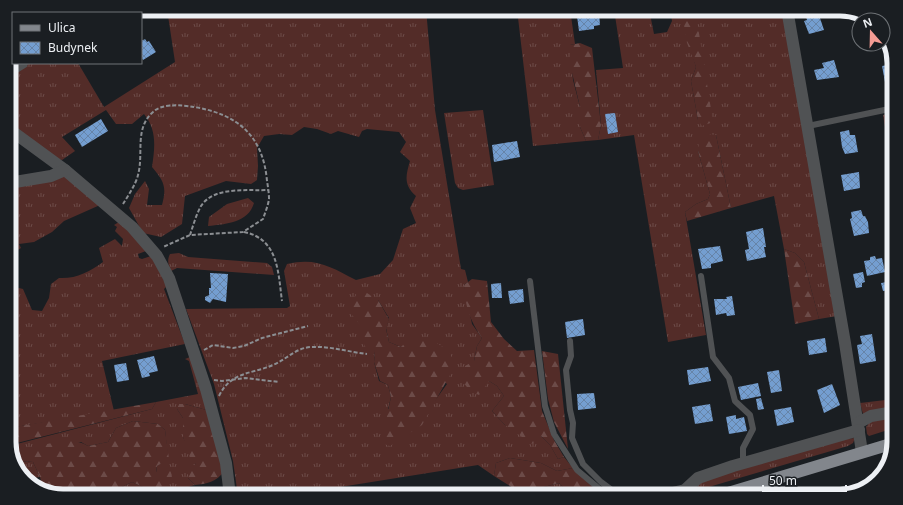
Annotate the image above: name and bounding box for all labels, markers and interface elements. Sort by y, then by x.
legend [12,12,142,64]
north arrow [851,12,891,52]
text: N [861,14,874,31]
text: Ulica [48,19,75,36]
text: Budynek [48,39,98,56]
scale bar [763,467,846,493]
text: 50 m [769,472,797,489]

